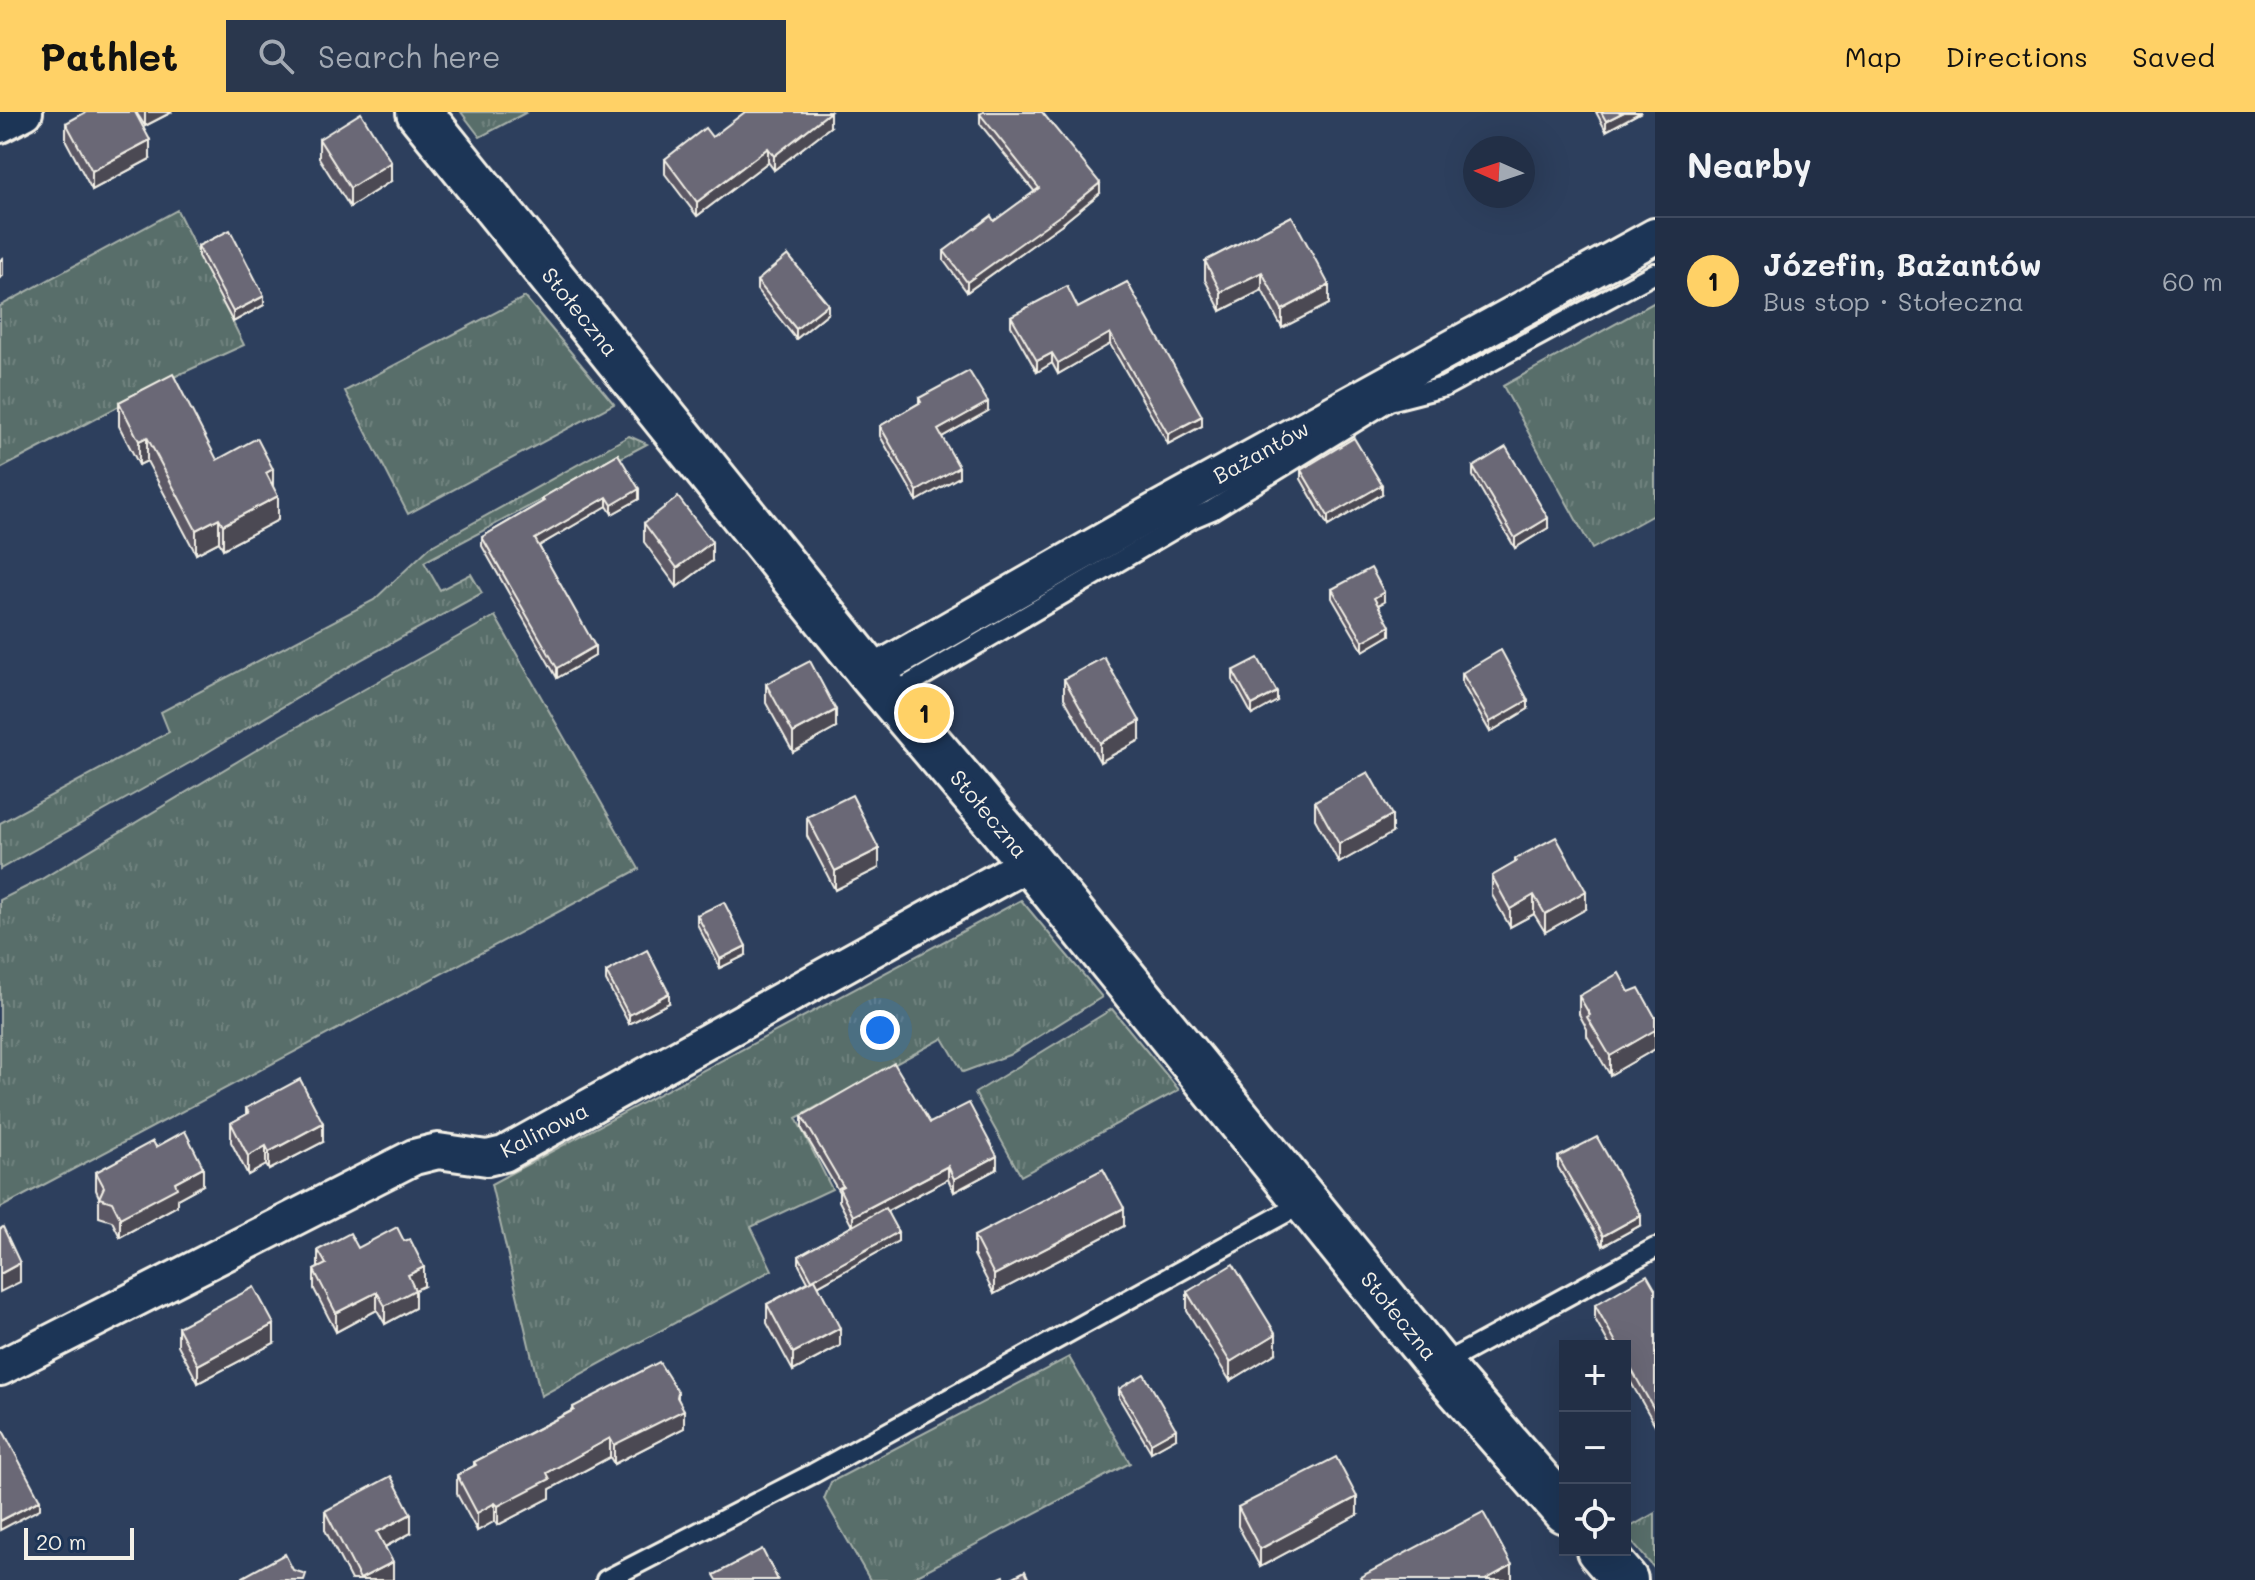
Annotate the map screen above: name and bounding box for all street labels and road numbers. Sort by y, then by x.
street label: Stołeczna [536,261,625,362]
street label: Bażantów [1208,413,1314,490]
street label: Stołeczna [944,764,1035,864]
street label: Kalinowa [495,1095,593,1164]
street label: Stołeczna [1355,1265,1444,1366]

